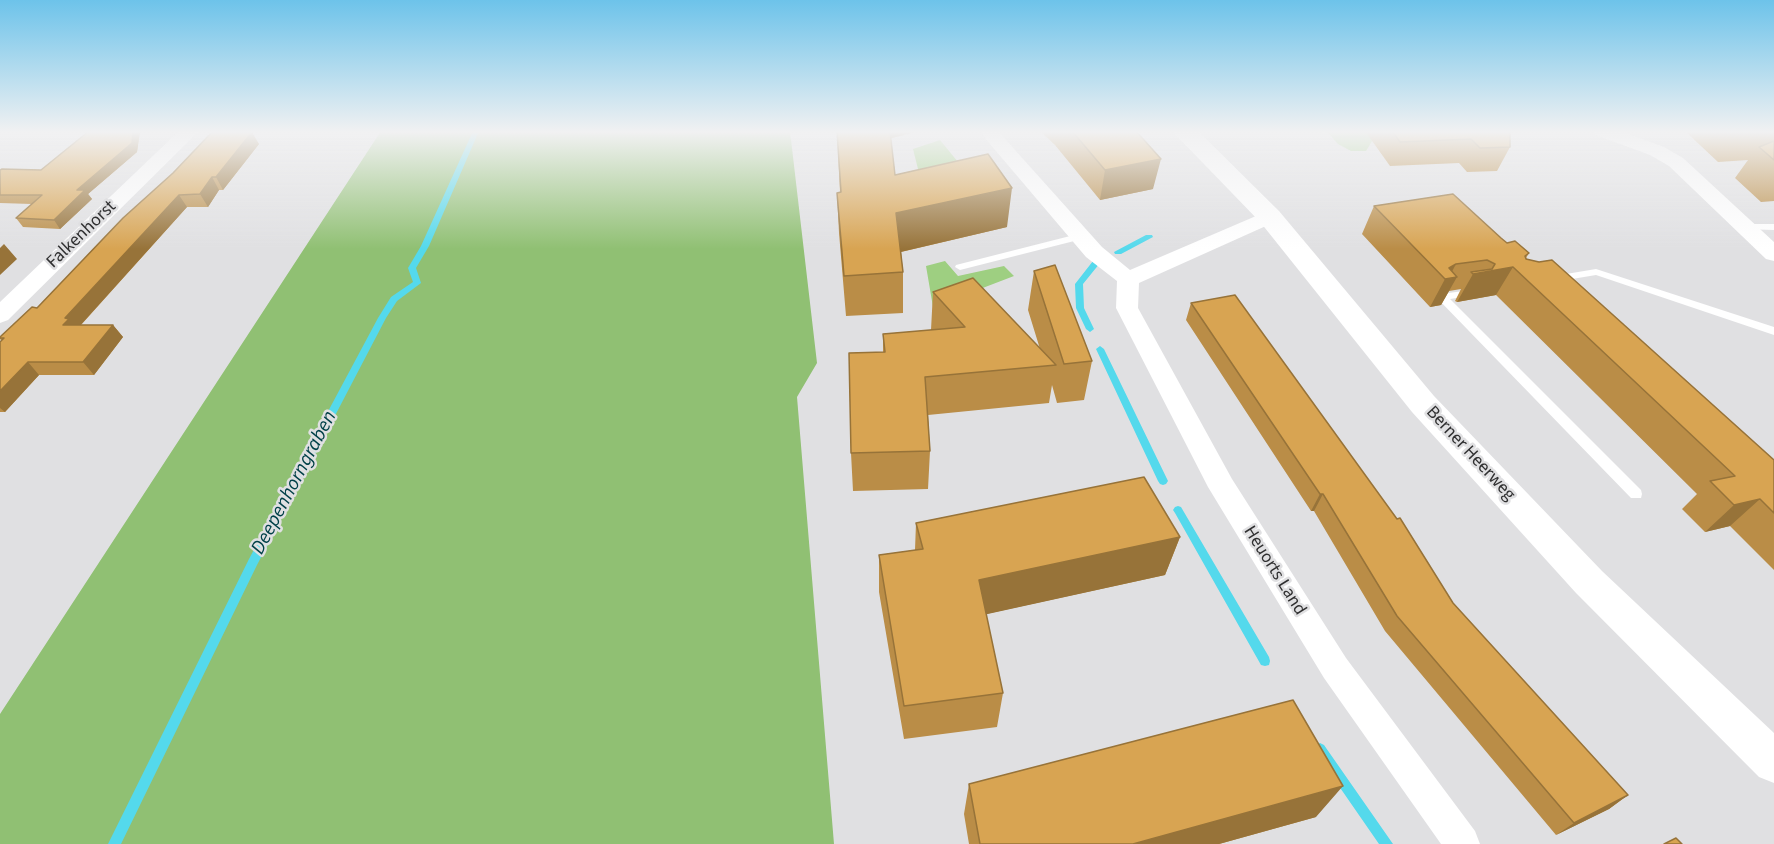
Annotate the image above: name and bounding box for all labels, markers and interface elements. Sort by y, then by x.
street label: Falkenhorst [43,197,121,273]
street label: Berner Heerweg [1421,402,1519,506]
water label: Deepenhorngraben [247,407,343,559]
street label: Heuorts Land [1238,522,1310,620]

